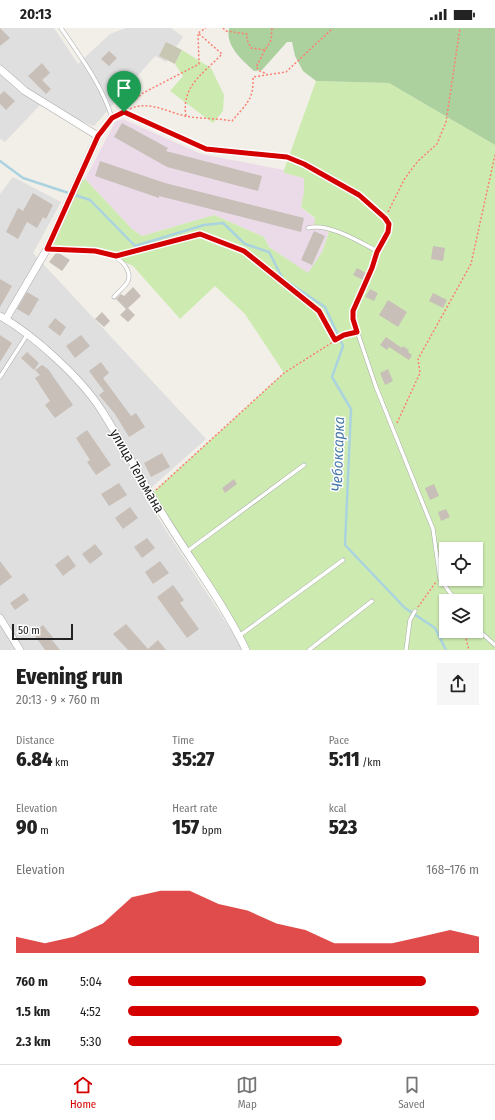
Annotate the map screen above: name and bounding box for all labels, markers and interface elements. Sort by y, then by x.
text: 20:13 [20,5,52,23]
pin [107,71,141,112]
icon: arrive [113,77,135,99]
water label: Чебоксарка [328,416,348,492]
street label: улица Тельмана [106,426,168,516]
map controls [439,542,483,638]
button: locate [439,542,483,586]
button: layers [439,594,483,638]
scale bar [12,622,73,641]
text: 50 m [18,624,40,637]
text: Evening run [16,663,123,690]
button: share [437,663,479,705]
text: 20:13 · 9 × 760 m [16,692,100,707]
text: Distance [16,734,55,747]
text: Time [172,734,194,747]
text: Pace [329,734,349,747]
text: 6.84 [16,747,52,771]
text: 35:27 [172,747,215,771]
text: 5:11 [329,747,360,771]
text: km [52,756,69,769]
text: /km [360,756,381,769]
text: Elevation [16,802,57,815]
text: Heart rate [172,802,218,815]
text: kcal [329,802,346,815]
text: 90 [16,815,38,839]
text: 157 [172,815,199,839]
text: 523 [329,815,357,839]
text: m [38,824,49,837]
text: bpm [199,824,222,837]
text: Elevation [16,862,65,877]
text: 168–176 m [426,862,479,877]
text: 760 m [16,974,48,989]
text: 5:04 [80,974,102,989]
text: 1.5 km [16,1004,50,1019]
text: 4:52 [80,1004,101,1019]
text: 2.3 km [16,1034,51,1049]
text: 5:30 [80,1034,101,1049]
tab: Home [70,1074,96,1111]
tab: Map [236,1074,258,1111]
tab: Saved [398,1074,425,1111]

